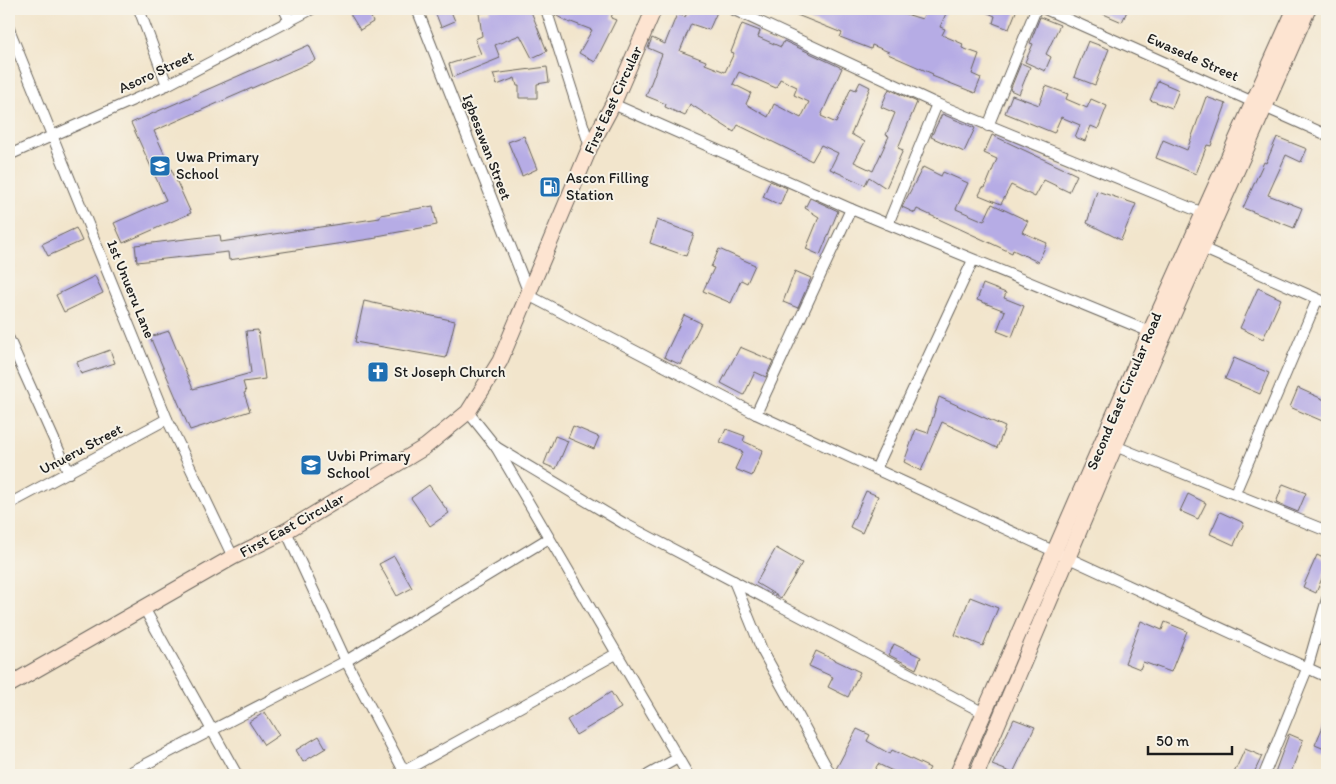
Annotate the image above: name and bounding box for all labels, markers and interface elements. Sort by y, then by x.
street label: Ewasede Street [1144,29,1242,85]
street label: First East Circular [580,43,646,157]
street label: Asoro Street [116,47,197,97]
street label: Igbesawan Street [459,92,516,203]
place label: Uwa Primary School [176,148,259,183]
school or university icon: Uwa Primary School [148,154,172,178]
place label: Ascon Filling Station [566,169,649,204]
fuel station icon: Ascon Filling Station [538,175,562,199]
street label: 1st Unueru Lane [103,237,159,341]
street label: Second East Circular Road [1083,309,1166,473]
church icon: St Joseph Church [366,360,390,384]
place label: St Joseph Church [394,363,506,381]
street label: Unueru Street [37,419,126,478]
place label: Uvbi Primary School [327,447,410,482]
school or university icon: Uvbi Primary School [299,453,323,477]
street label: First East Circular [237,489,347,561]
scale bar [1148,724,1232,756]
text: 50 m [1156,732,1189,750]

